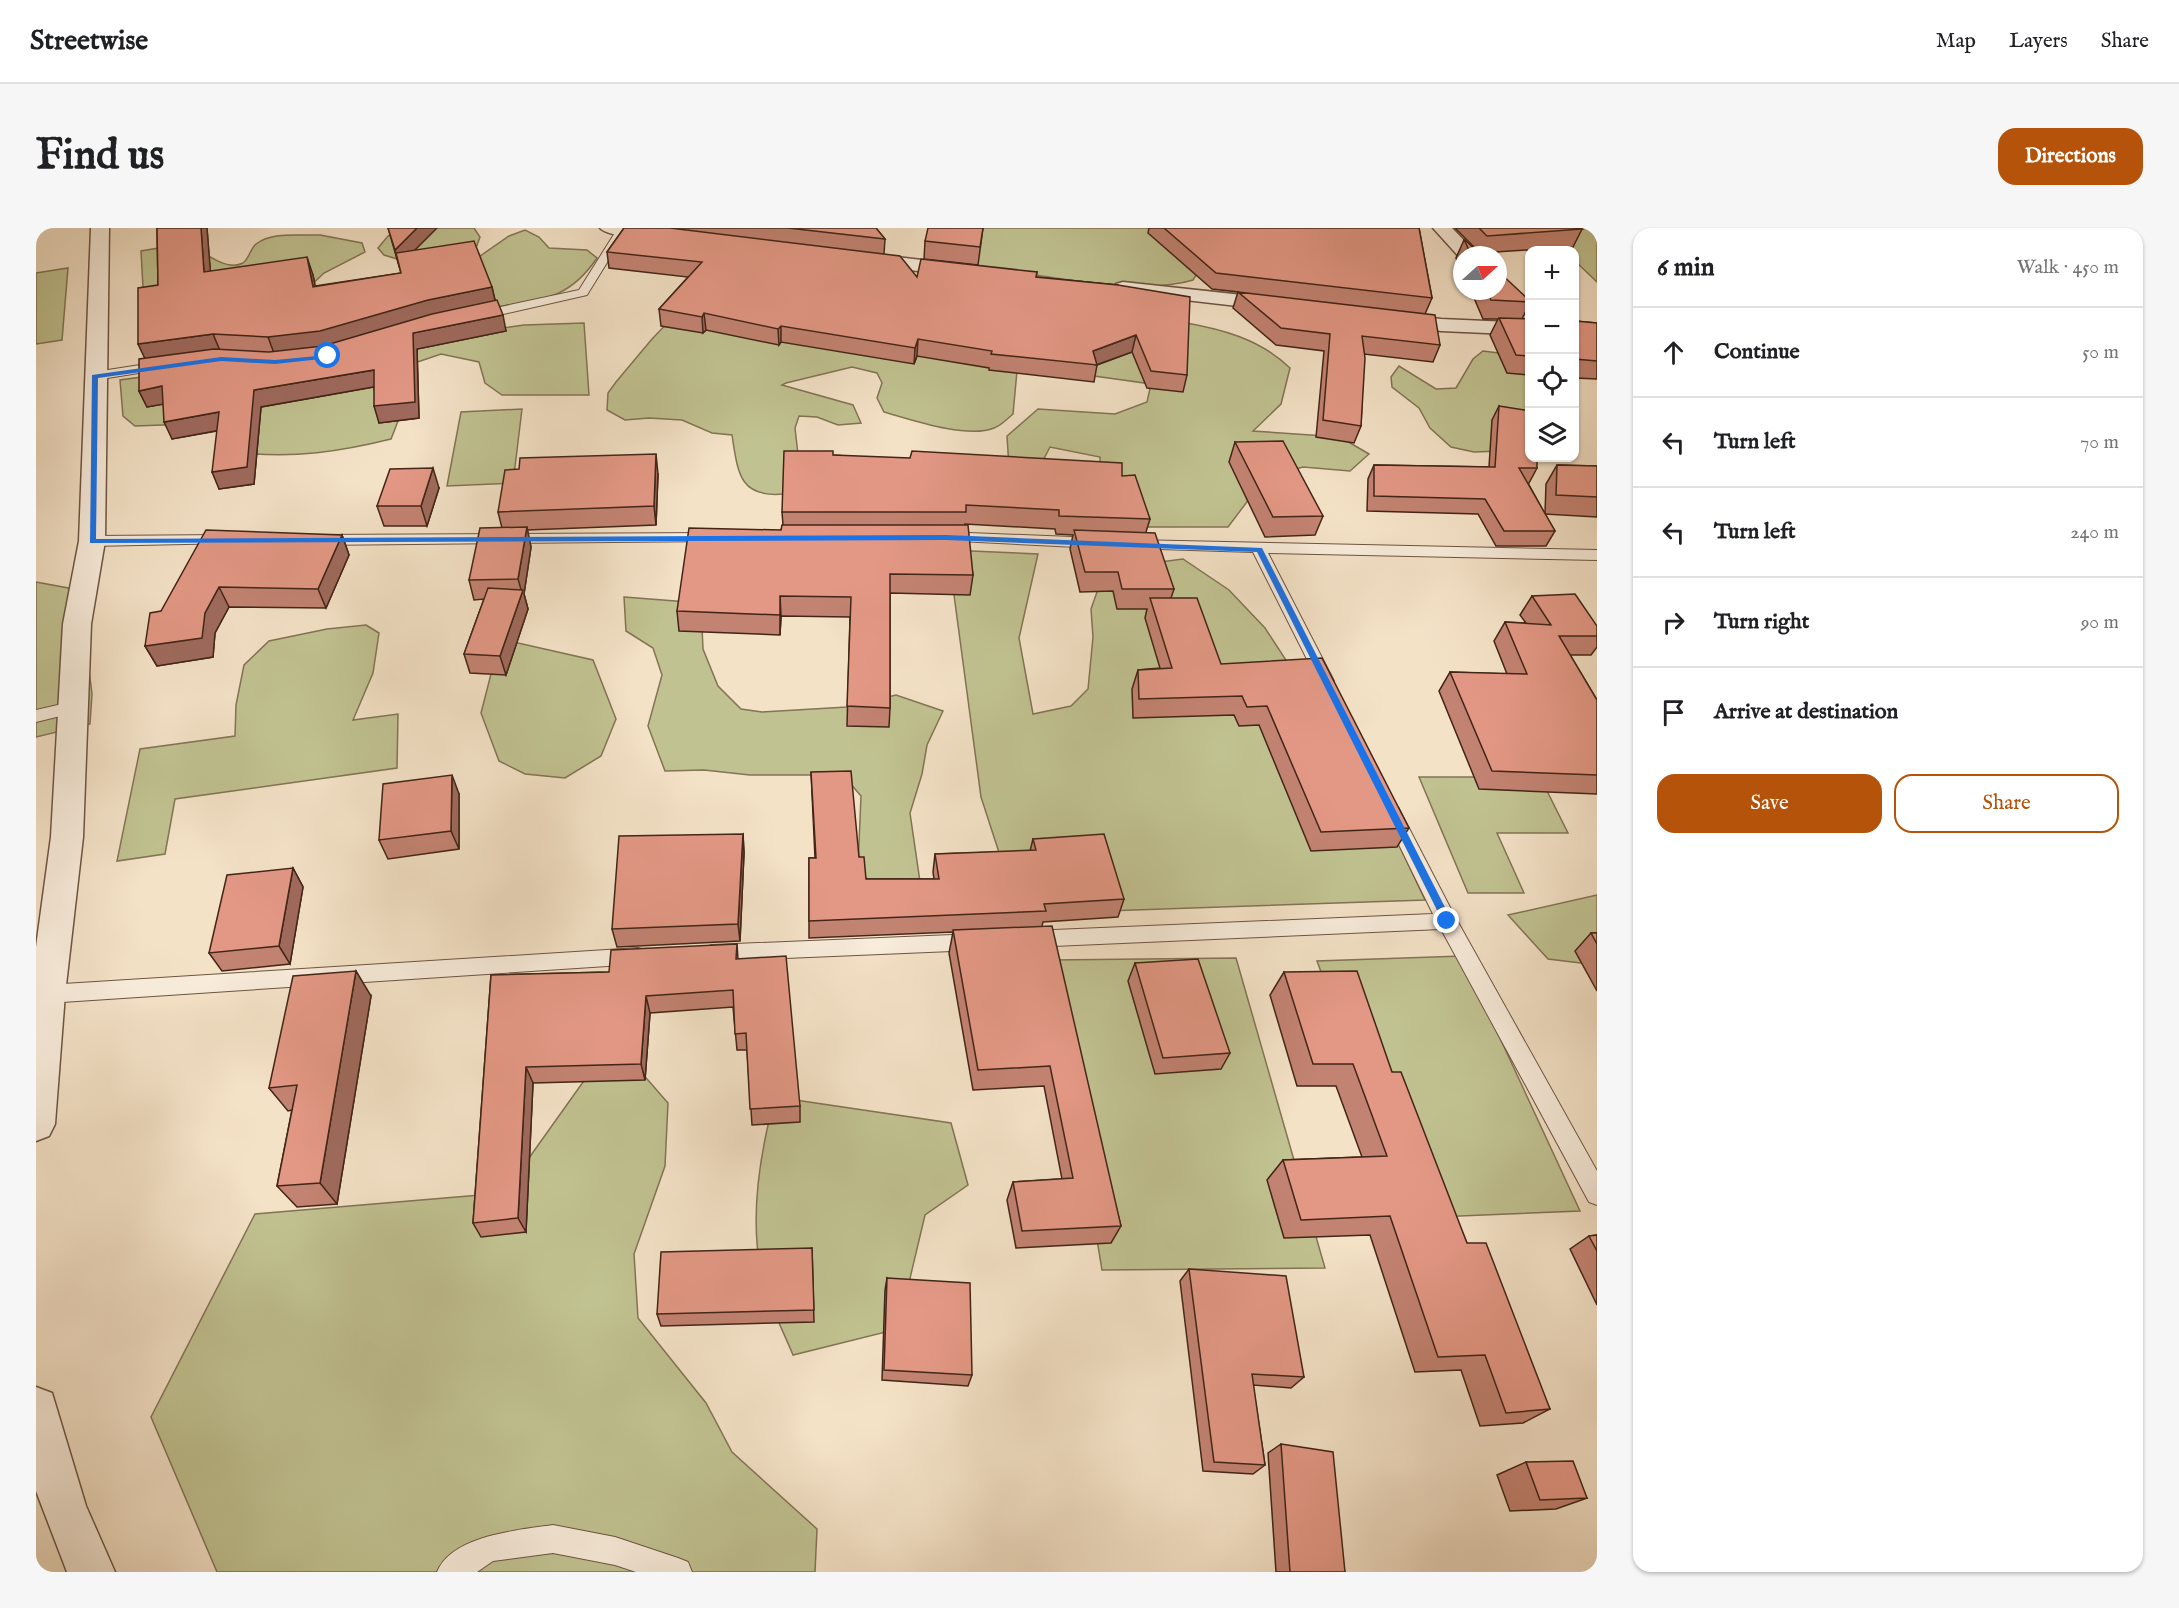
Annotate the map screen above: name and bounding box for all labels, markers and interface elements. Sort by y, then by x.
text: Streetwise [30,24,148,59]
text: Map [1936,28,1976,55]
text: Layers [2009,28,2068,55]
text: Share [2101,28,2149,55]
button: Directions [1998,128,2143,185]
text: Find us [36,130,164,183]
north arrow [1453,246,1507,300]
map controls [1525,246,1579,462]
button: + [1525,246,1579,300]
text: 6 min [1657,251,1715,284]
text: Walk · 450 m [2017,255,2119,280]
button: − [1525,300,1579,354]
icon: ahead [1657,336,1690,369]
text: Continue [1714,338,1800,366]
text: 50 m [2082,340,2119,365]
route start [314,342,340,368]
button: locate [1525,354,1579,408]
button: layers [1525,408,1579,462]
icon: left [1657,426,1690,459]
text: Turn left [1714,428,1796,456]
text: 70 m [2080,430,2119,455]
icon: left [1657,516,1690,549]
text: Turn left [1714,518,1796,546]
text: 240 m [2070,520,2119,545]
icon: right [1657,606,1690,639]
text: Turn right [1714,608,1809,636]
text: 90 m [2081,610,2119,635]
icon: arrive [1657,696,1690,729]
text: Arrive at destination [1714,698,1898,726]
button: Save [1657,774,1882,833]
button: Share [1894,774,2119,833]
route end [1433,907,1459,933]

